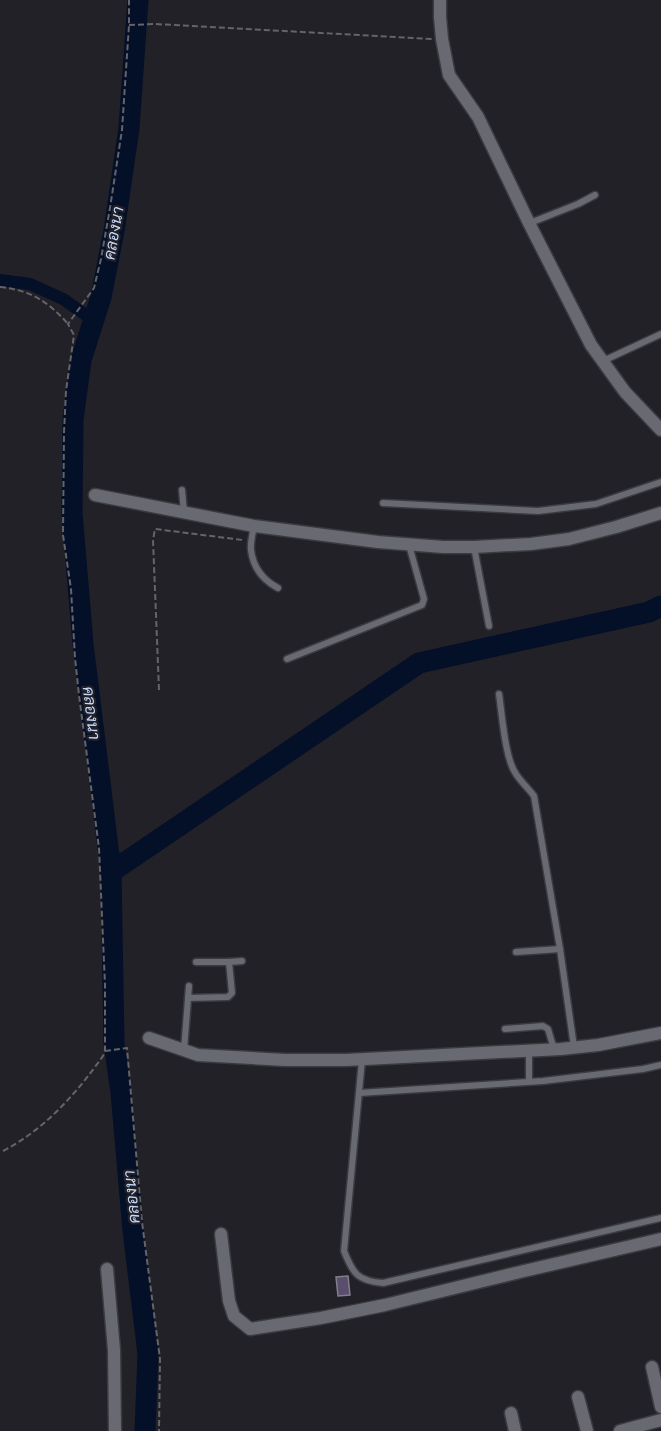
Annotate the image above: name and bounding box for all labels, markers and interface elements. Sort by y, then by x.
water label: คลองนา [99,205,128,261]
water label: คลองนา [79,685,104,741]
water label: คลองนา [119,1169,144,1225]

